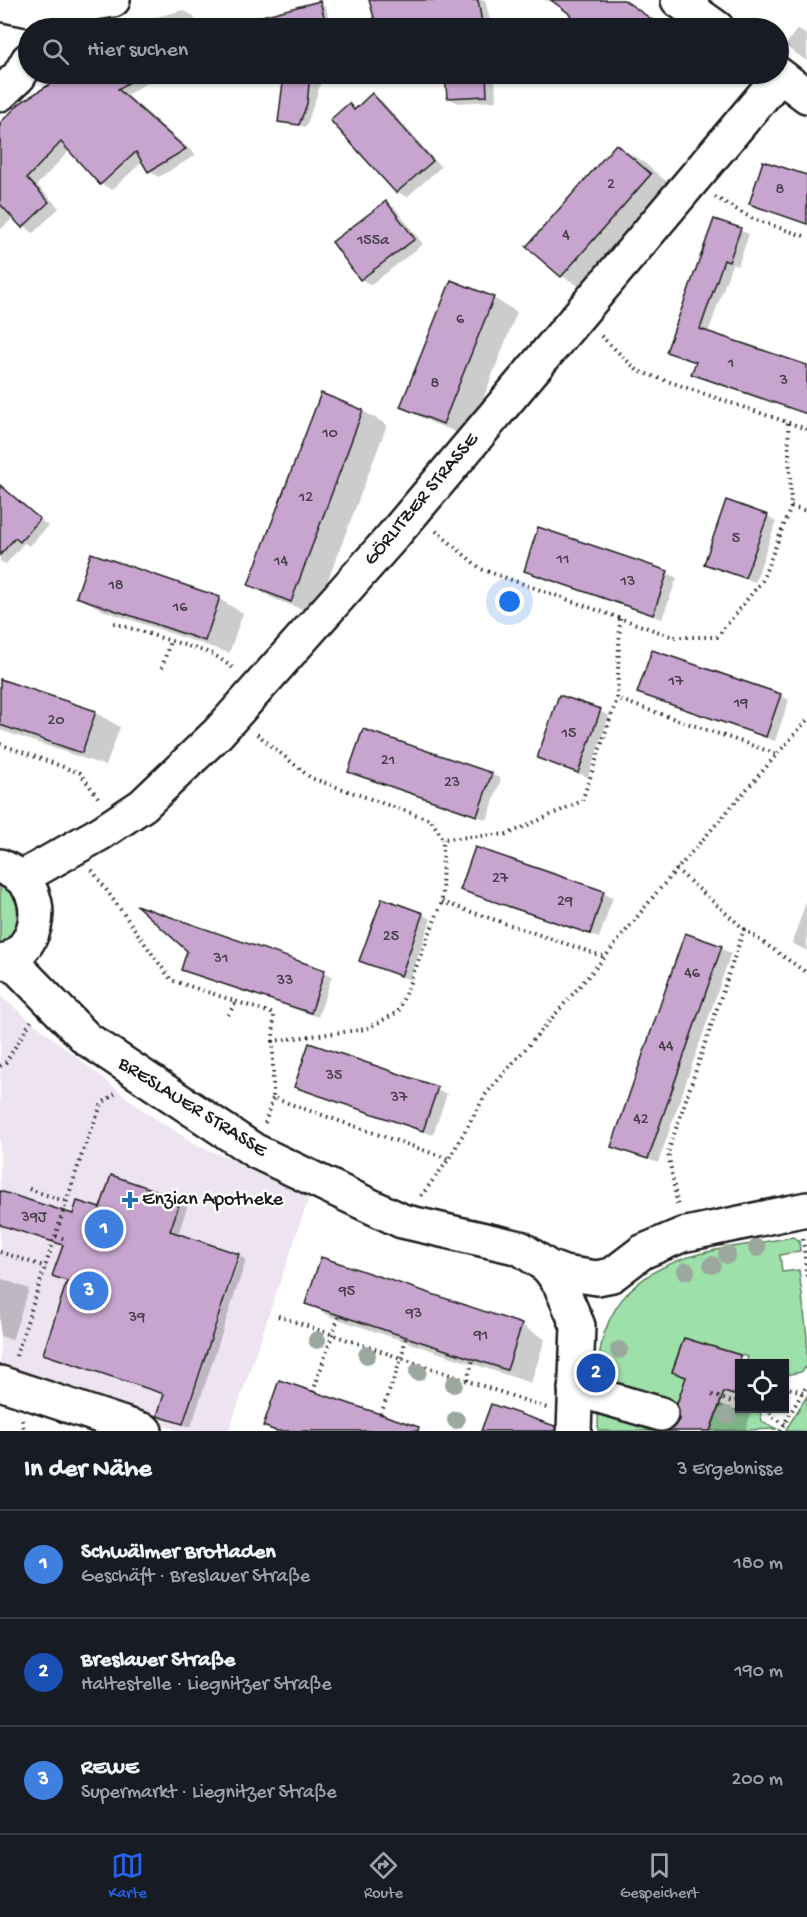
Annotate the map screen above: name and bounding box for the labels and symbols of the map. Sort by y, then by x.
house number: 2 [607,176,615,195]
house number: 8 [776,181,785,200]
house number: 4 [562,227,570,246]
house number: 155a [356,232,390,251]
house number: 6 [456,311,465,330]
house number: 1 [727,355,734,374]
house number: 3 [779,372,788,391]
house number: 8 [431,375,440,394]
house number: 10 [321,425,338,444]
street label: GÖRLITZER STRASSE [360,428,485,571]
house number: 12 [298,489,313,508]
house number: 5 [732,530,740,549]
house number: 11 [556,551,569,570]
house number: 14 [273,553,288,572]
house number: 13 [620,573,635,592]
house number: 18 [107,577,124,596]
your location [495,587,524,616]
house number: 16 [172,599,188,618]
house number: 17 [668,673,684,692]
house number: 19 [733,695,748,714]
house number: 20 [48,712,64,731]
house number: 15 [561,725,576,744]
house number: 21 [381,752,395,771]
house number: 23 [444,774,460,793]
house number: 27 [492,870,509,889]
house number: 29 [557,893,573,912]
house number: 25 [383,928,399,947]
house number: 31 [213,950,228,969]
house number: 46 [684,965,701,984]
house number: 33 [276,972,293,991]
house number: 44 [658,1038,674,1057]
street label: BRESLAUER STRASSE [113,1052,272,1164]
house number: 35 [325,1067,342,1086]
house number: 37 [390,1089,408,1108]
house number: 42 [633,1111,649,1130]
place label: Enzian Apotheke [142,1189,284,1212]
marker: Enzian Apotheke [123,1193,137,1207]
pin: 1 [84,1206,124,1252]
house number: 39J [21,1209,48,1228]
pin: 3 [70,1268,109,1314]
house number: 95 [338,1283,355,1302]
house number: 93 [405,1305,422,1324]
house number: 39 [128,1309,145,1328]
house number: 91 [473,1327,488,1346]
pin: 2 [576,1350,616,1396]

